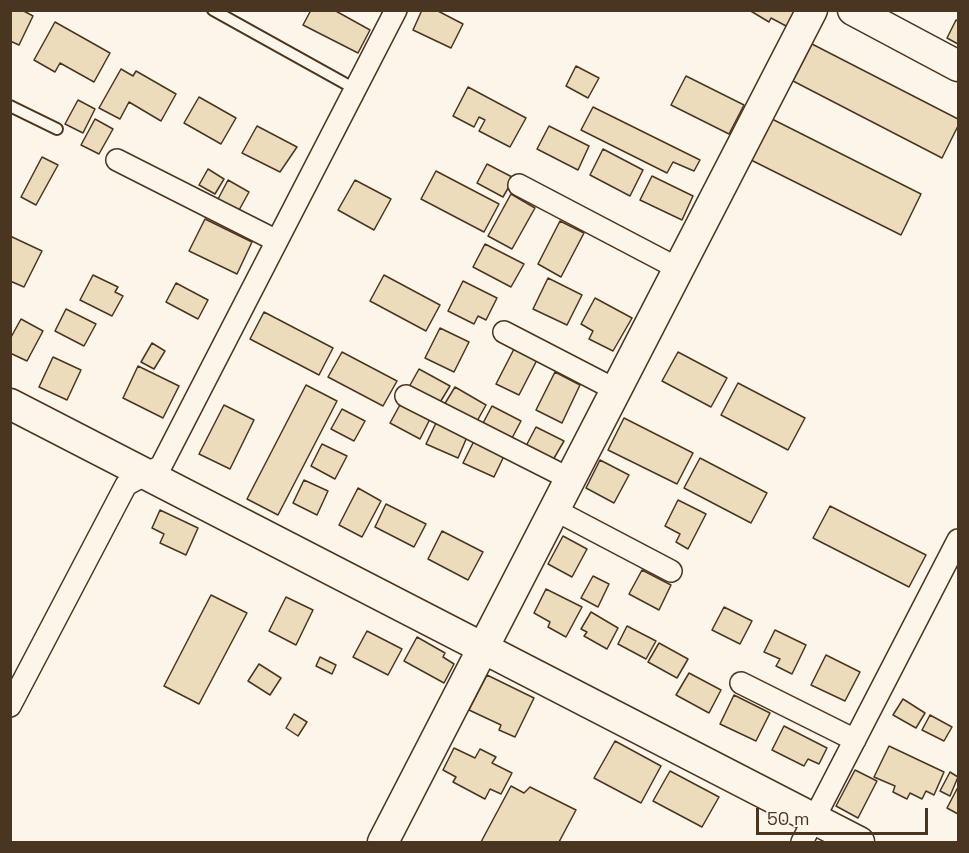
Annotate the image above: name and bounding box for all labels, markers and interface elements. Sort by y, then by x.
scale bar [759,796,932,834]
text: 50 m [767,807,809,830]

